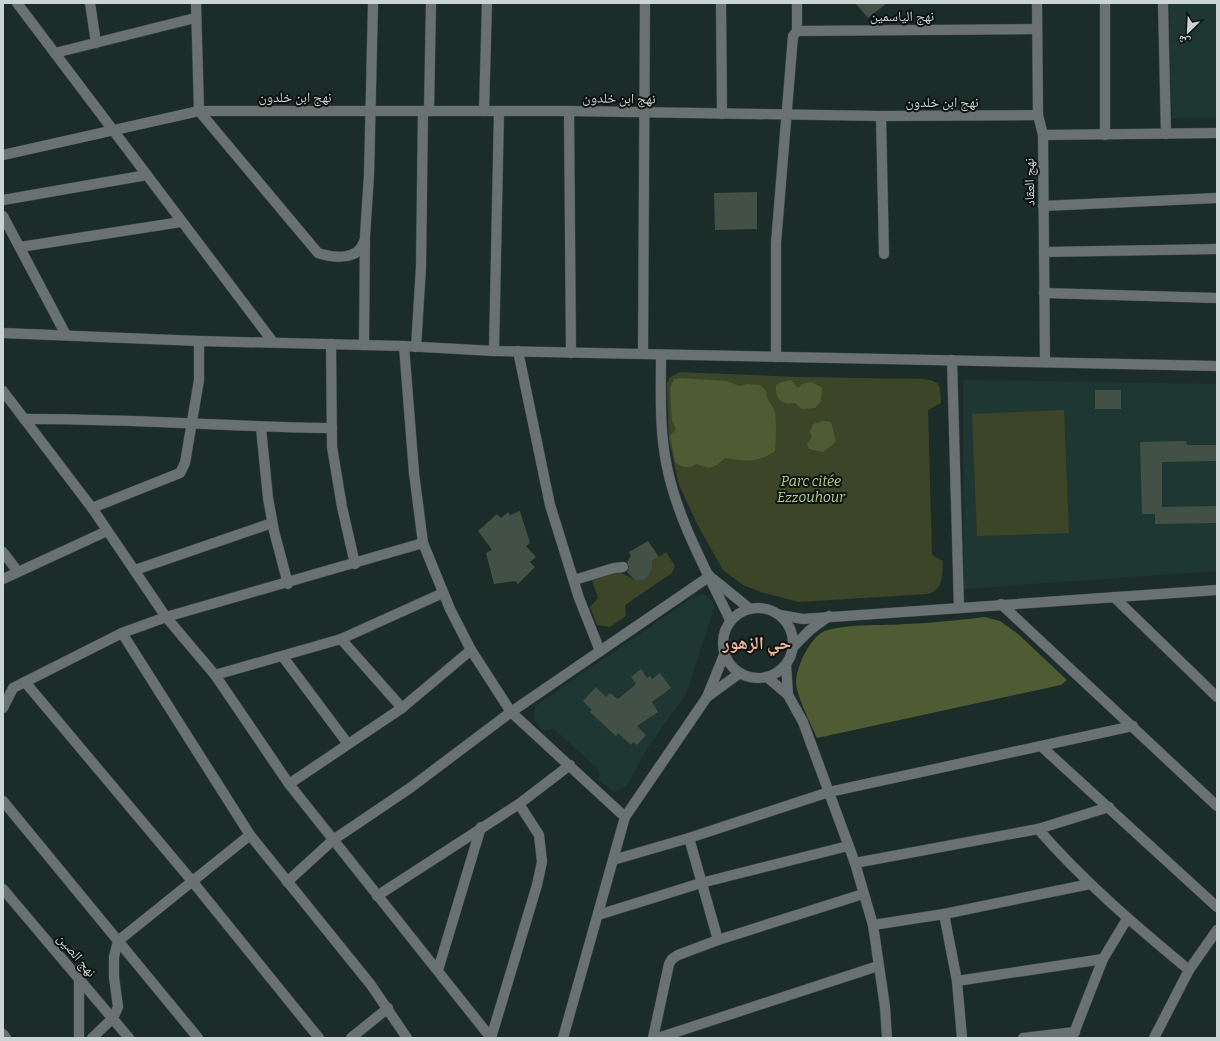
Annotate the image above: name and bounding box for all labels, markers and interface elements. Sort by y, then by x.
street label: نهج الياسمين [870,8,934,26]
north arrow [1168,12,1208,52]
text: ش [1176,31,1193,49]
street label: نهج ابن خلدون [258,89,332,107]
street label: نهج ابن خلدون [582,89,656,109]
street label: نهج ابن خلدون [905,94,979,112]
street label: نهج العقاد [1021,158,1039,206]
park label: Parc citée Ezzouhour [777,473,846,506]
district label: حي الزهور [722,632,791,657]
street label: نهج الصين [53,930,100,981]

